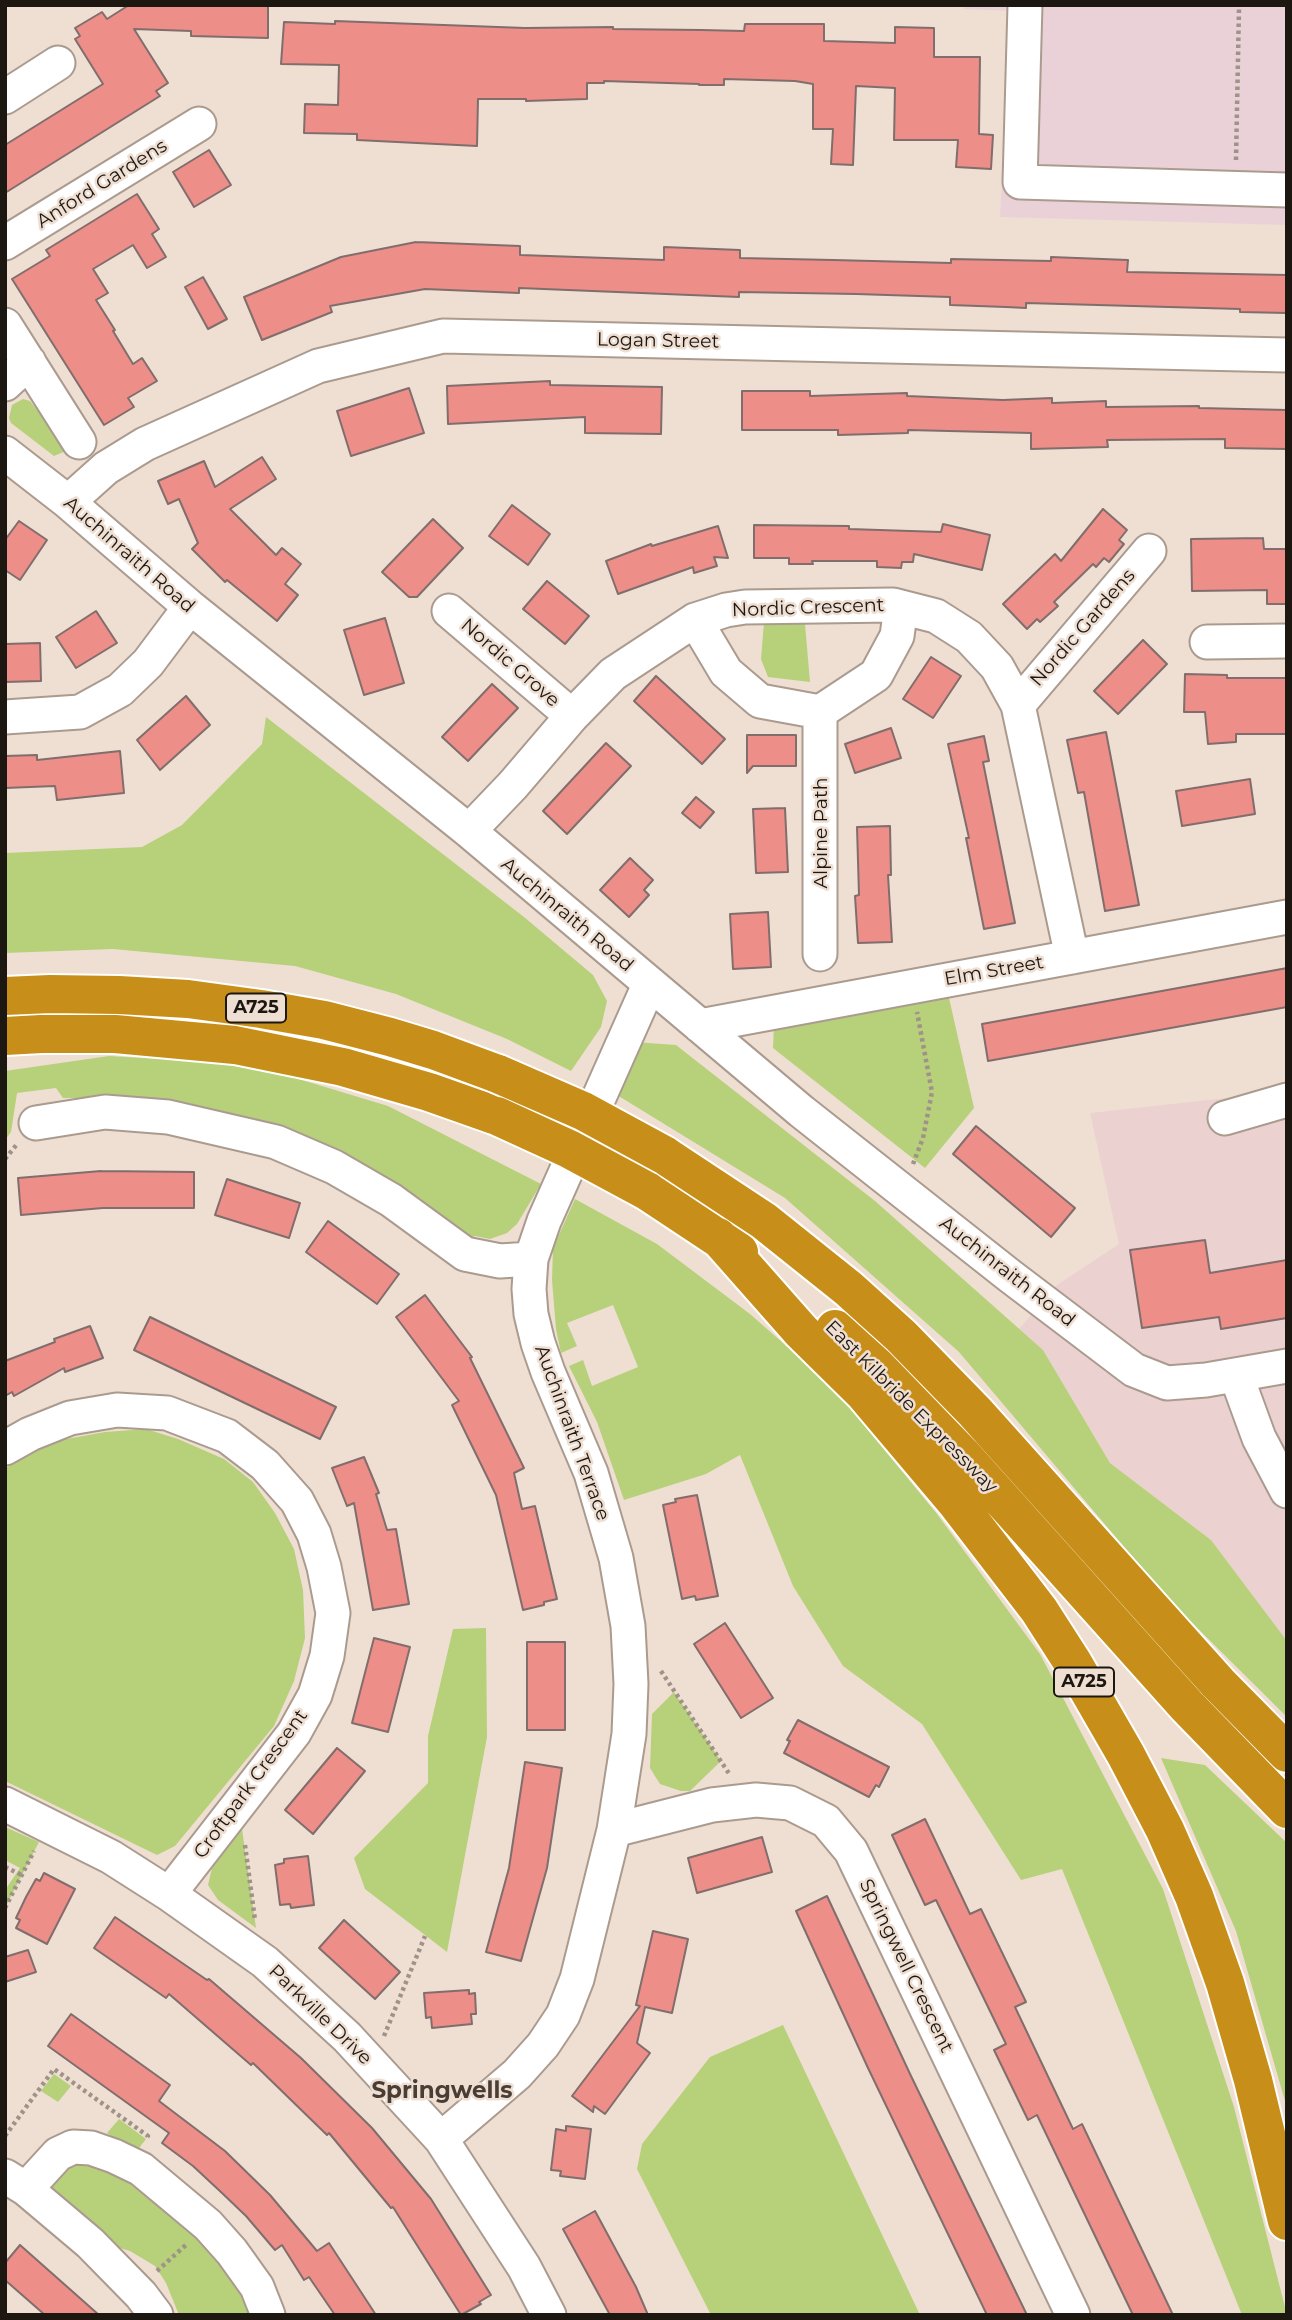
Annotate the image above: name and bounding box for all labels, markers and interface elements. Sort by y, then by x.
street label: Anford Gardens [33,135,171,233]
street label: Logan Street [597,329,719,353]
street label: Auchinraith Road [59,492,199,618]
street label: Nordic Gardens [1026,565,1140,691]
street label: Nordic Crescent [731,594,885,622]
street label: Nordic Grove [456,614,564,712]
street label: Alpine Path [810,777,832,889]
street label: Auchinraith Road [496,853,638,977]
street label: Elm Street [943,951,1045,991]
road number: A725 [226,993,286,1023]
street label: Auchinraith Road [935,1212,1079,1332]
street label: East Kilbride Expressway [820,1316,1002,1498]
street label: Auchinraith Terrace [530,1342,614,1524]
road number: A725 [1054,1667,1114,1696]
street label: Croftpark Crescent [189,1705,313,1863]
street label: Springwell Crescent [854,1876,958,2056]
street label: Parkville Drive [264,1960,376,2070]
district label: Springwells [371,2077,513,2105]

